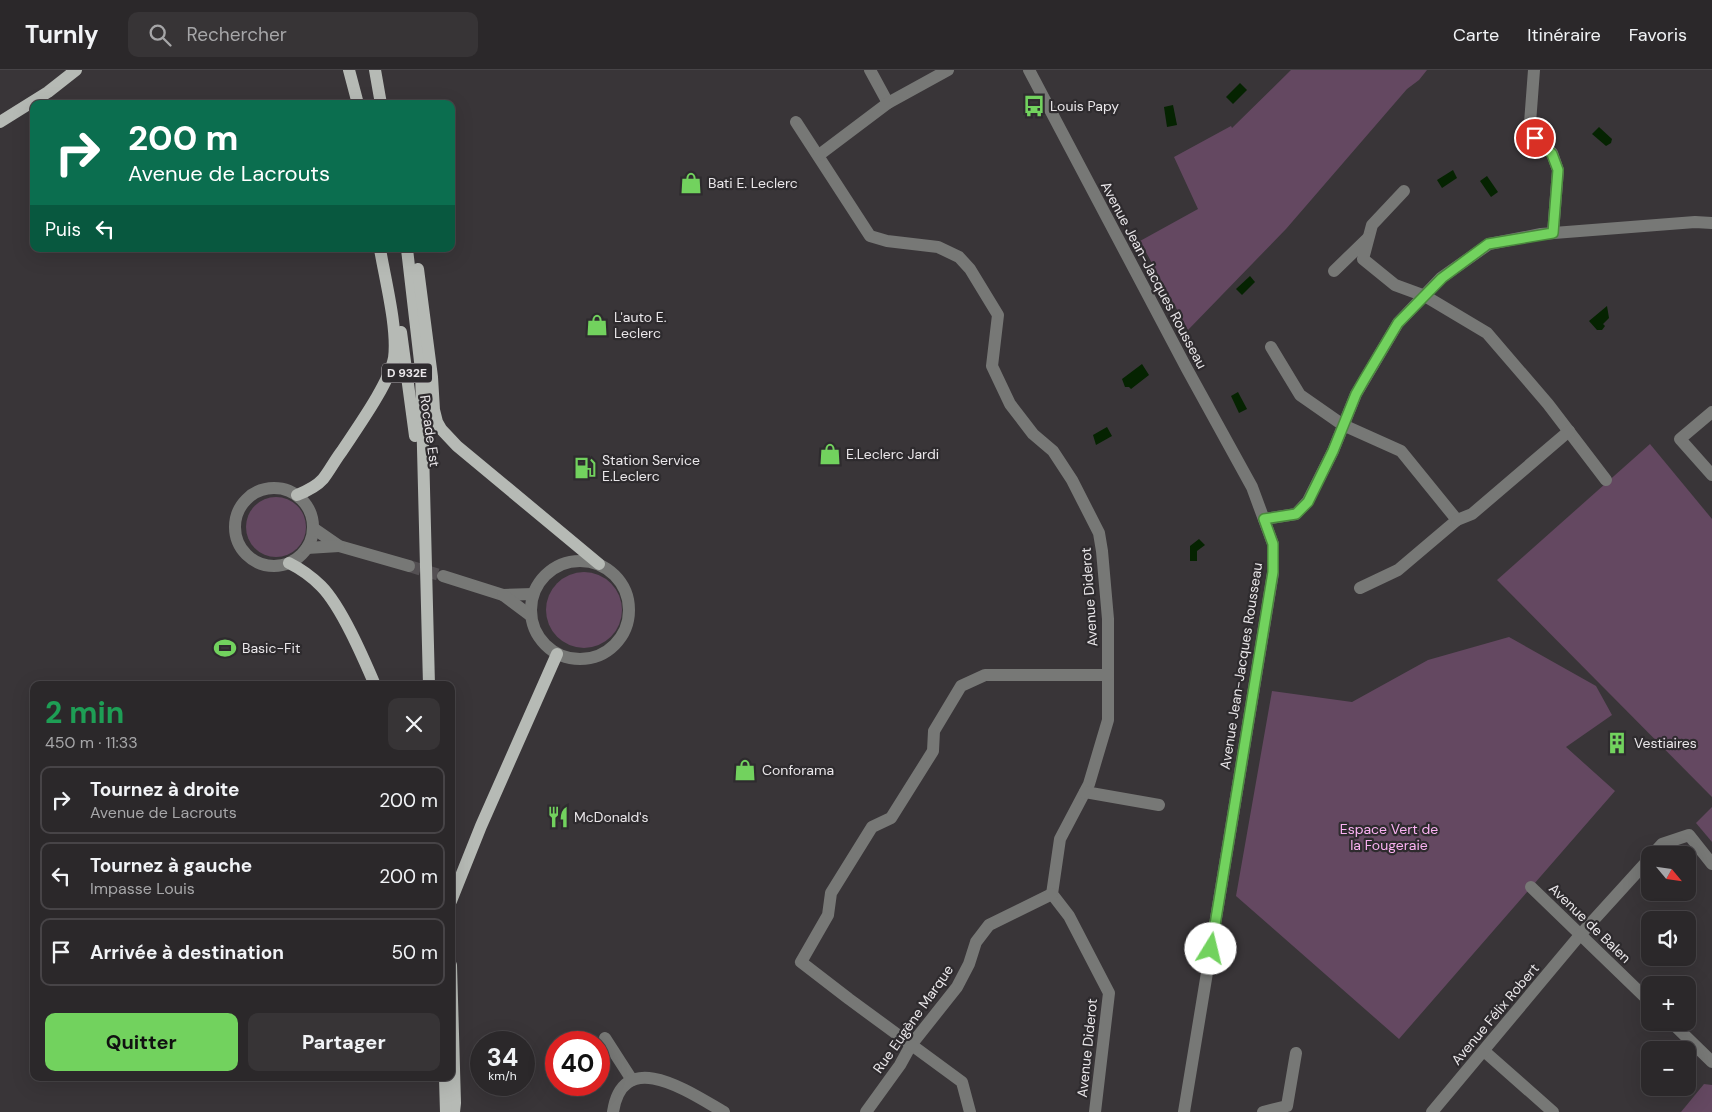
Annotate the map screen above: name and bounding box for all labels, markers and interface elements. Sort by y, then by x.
search box [128,12,478,57]
text: Turnly [25,19,98,50]
icon: search [146,21,174,49]
text: Rechercher [186,22,287,47]
text: Carte [1453,23,1499,47]
text: Itinéraire [1527,23,1601,47]
text: Favoris [1629,23,1687,47]
bus stop icon: Louis Papy [1021,93,1047,119]
place label: Louis Papy [1050,97,1119,115]
text: 200 m [128,115,239,161]
pin [1514,117,1556,159]
icon: right [45,120,110,185]
icon: arrive [1521,124,1549,152]
text: Avenue de Lacrouts [128,159,330,188]
shop icon: Bati E. Leclerc [678,170,704,196]
place label: Bati E. Leclerc [708,174,798,192]
street label: Avenue Jean-Jacques Rousseau [1097,178,1211,372]
icon: left [91,215,119,243]
text: Puis [45,217,81,242]
place label: L'auto E. Leclerc [614,308,667,342]
shop icon: L'auto E. Leclerc [584,312,610,338]
road number: D 932E [382,364,432,382]
street label: Rocade Est [416,394,444,468]
shop icon: E.Leclerc Jardi [817,441,843,467]
place label: E.Leclerc Jardi [846,445,939,463]
place label: Station Service E.Leclerc [602,451,700,485]
fuel station icon: Station Service E.Leclerc [572,455,598,481]
street label: Avenue Diderot [1077,547,1101,647]
street label: Avenue Jean-Jacques Rousseau [1216,561,1266,771]
sports icon: Basic-Fit [212,635,238,661]
place label: Basic-Fit [242,639,300,657]
text: 2 min [45,693,124,732]
button: close [388,698,440,750]
building icon: Vestiaires [1604,730,1630,756]
text: 450 m · 11:33 [45,732,138,753]
place label: Vestiaires [1634,734,1697,752]
shop icon: Conforama [732,757,758,783]
place label: Conforama [762,761,834,779]
text: Tournez à droite [90,777,240,802]
icon: right [47,786,75,814]
text: 200 m [379,788,438,813]
text: Avenue de Lacrouts [90,802,237,823]
restaurant icon: McDonald's [545,804,571,830]
place label: McDonald's [574,808,649,826]
park label: Espace Vert de la Fougeraie [1340,820,1438,854]
north arrow [1641,846,1696,901]
map controls [1641,846,1696,1096]
text: Tournez à gauche [90,853,252,878]
icon: left [47,862,75,890]
text: 200 m [379,864,438,889]
text: Impasse Louis [90,878,195,899]
street label: Avenue de Balen [1545,879,1635,967]
button: sound [1641,911,1696,966]
position arrow [1184,922,1236,974]
icon: arrive [47,938,75,966]
text: Arrivée à destination [90,940,284,965]
text: 50 m [391,940,438,965]
street label: Avenue Félix Robert [1447,959,1543,1069]
street label: Rue Eugène Marque [869,961,957,1077]
button: + [1641,976,1696,1031]
street label: Avenue Diderot [1073,998,1101,1098]
button: Quitter [45,1013,238,1071]
button: Partager [248,1013,440,1071]
speed limit sign: 40 [545,1031,610,1096]
text: 34 [487,1041,518,1074]
button: − [1641,1041,1696,1096]
text: km/h [488,1068,517,1084]

